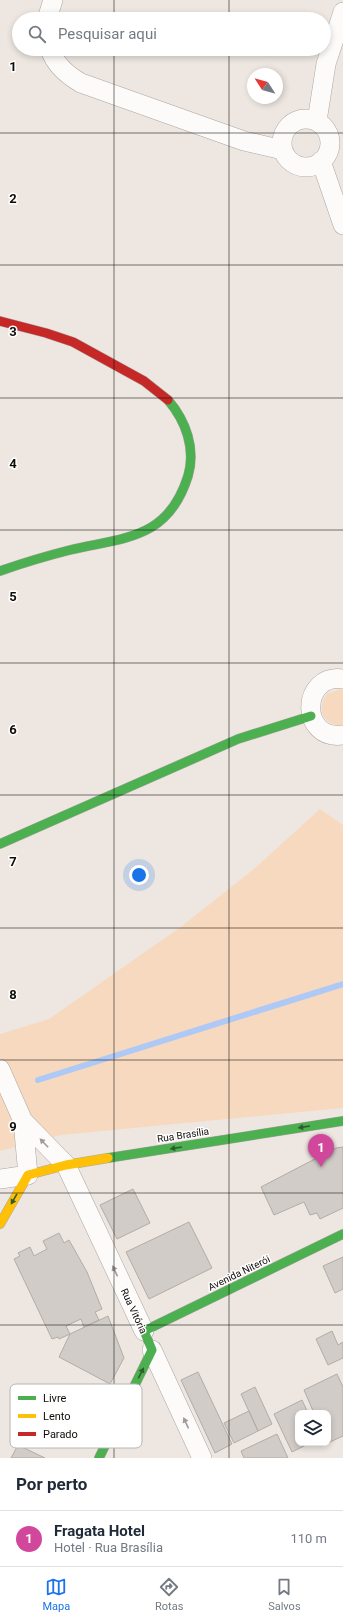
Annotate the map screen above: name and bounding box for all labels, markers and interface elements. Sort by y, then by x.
search box [12,12,331,56]
icon: search [26,23,48,45]
text: Pesquisar aqui [58,25,157,43]
text: 1 [9,59,17,74]
north arrow [247,68,283,104]
text: 2 [9,191,17,206]
text: 3 [9,324,17,339]
text: 4 [9,456,17,471]
text: 5 [9,589,17,604]
text: 6 [9,722,17,737]
text: 7 [9,854,17,869]
your location [129,865,149,885]
text: 8 [9,987,17,1002]
text: 9 [9,1119,17,1134]
one-way arrow [298,1124,311,1130]
street label: Rua Brasília [156,1125,210,1145]
pin: 1 [308,1134,334,1167]
one-way arrow [40,1138,49,1148]
one-way arrow [170,1145,182,1151]
one-way arrow [11,1193,18,1205]
street label: Avenida Niterói [206,1253,272,1293]
one-way arrow [112,1265,118,1276]
street label: Rua Vitória [119,1287,149,1335]
one-way arrow [138,1367,144,1379]
legend [10,1384,142,1448]
text: Livre [43,1392,67,1405]
text: Lento [43,1410,71,1423]
map controls [295,1410,331,1446]
button: layers [295,1410,331,1446]
one-way arrow [183,1417,189,1428]
text: Parado [43,1428,78,1441]
text: Por perto [16,1474,87,1494]
text: Fragata Hotel [54,1522,145,1540]
text: 1 [25,1531,33,1546]
text: 110 m [290,1531,327,1546]
text: Hotel · Rua Brasília [54,1540,163,1555]
tab: Mapa [42,1576,70,1613]
tab: Rotas [155,1576,183,1613]
tab: Salvos [268,1576,301,1613]

